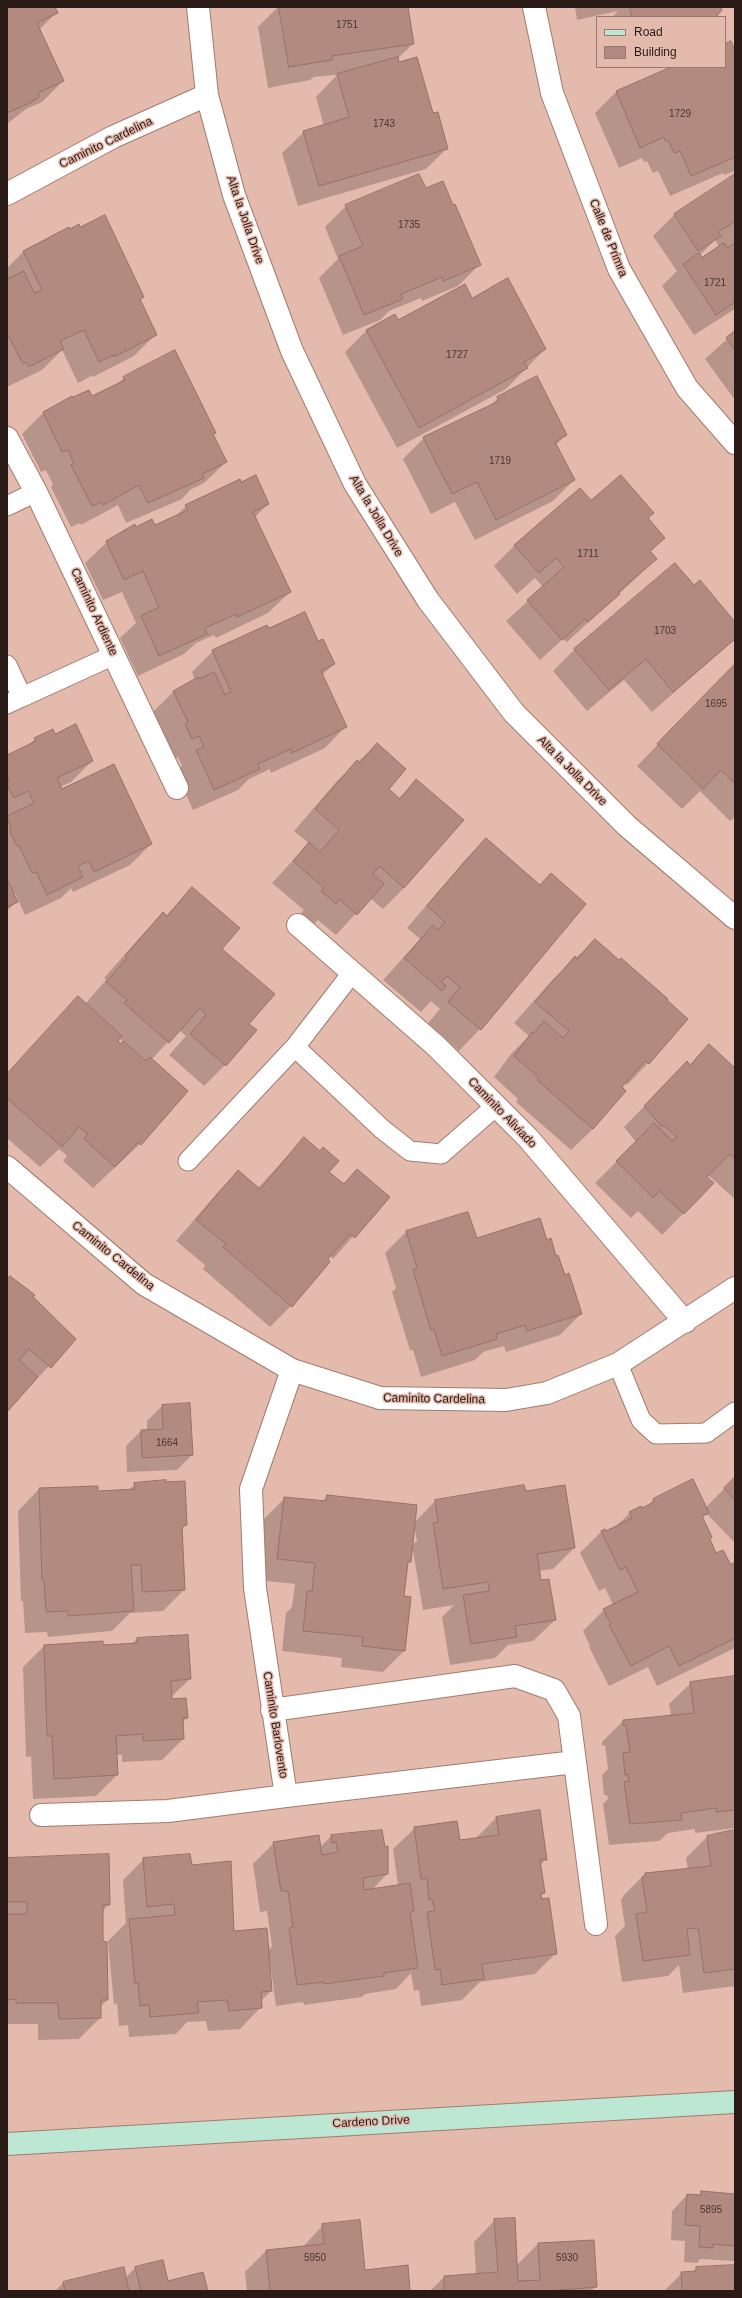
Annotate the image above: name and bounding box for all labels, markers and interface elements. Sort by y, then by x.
legend [596,16,726,68]
house number: 1751 [336,19,358,31]
text: Road [634,25,663,39]
text: Building [634,45,677,59]
house number: 1729 [669,108,691,120]
street label: Caminito Cardelina [57,114,155,172]
house number: 1743 [373,118,395,130]
street label: Alta la Jolla Drive [223,174,267,266]
street label: Calle de Primra [586,197,630,279]
house number: 1735 [398,219,420,231]
house number: 1721 [704,277,726,289]
house number: 1727 [446,349,468,361]
house number: 1719 [489,455,511,467]
street label: Alta la Jolla Drive [346,473,406,559]
house number: 1711 [577,548,599,560]
street label: Caminito Ardiente [67,566,121,658]
house number: 1703 [654,625,676,637]
house number: 1695 [705,698,727,710]
street label: Alta la Jolla Drive [534,733,610,809]
street label: Caminito Aliviado [465,1075,539,1151]
street label: Caminito Cardelina [69,1218,157,1294]
street label: Caminito Cardelina [383,1391,485,1407]
house number: 1664 [156,1437,178,1449]
street label: Caminito Barlovento [259,1671,291,1779]
street label: Cardeno Drive [332,2113,410,2131]
house number: 5895 [700,2204,722,2216]
house number: 5950 [304,2252,326,2264]
house number: 5930 [556,2252,578,2264]

